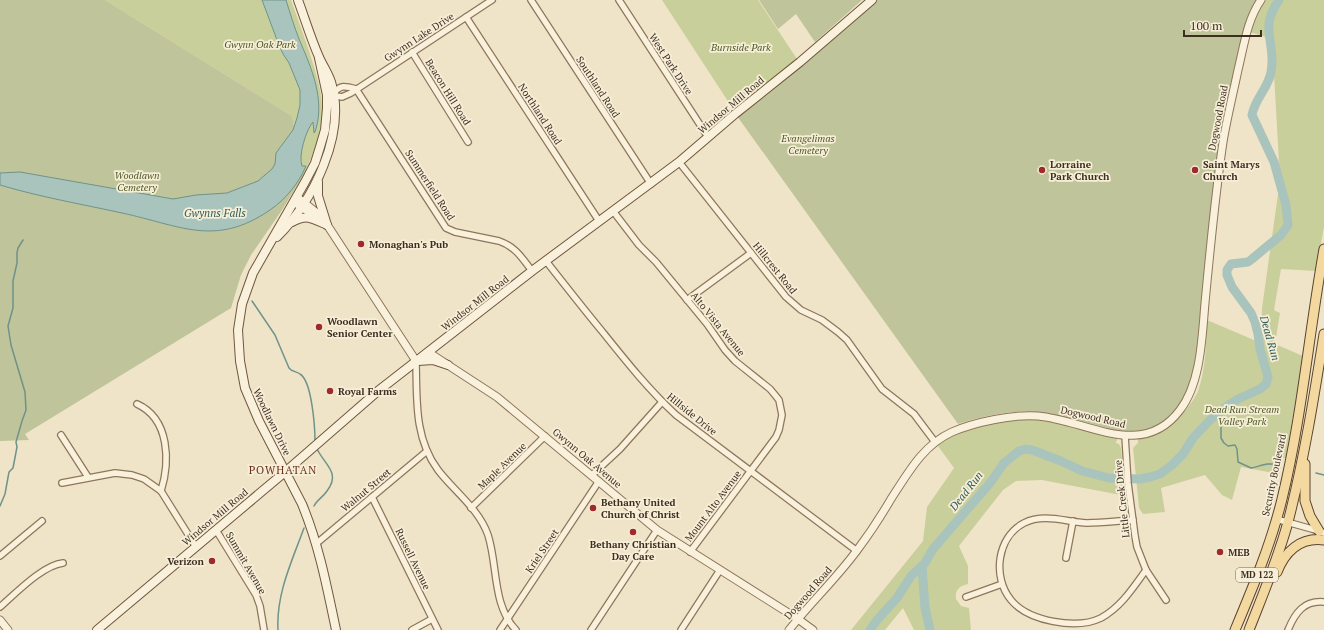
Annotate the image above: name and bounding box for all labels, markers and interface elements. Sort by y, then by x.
street label: Gwynn Lake Drive [382,10,456,64]
scale bar [1184,12,1261,38]
text: 100 m [1190,18,1223,33]
street label: West Park Drive [646,31,696,97]
park label: Gwynn Oak Park [224,38,296,51]
park label: Burnside Park [710,41,771,54]
street label: Southland Road [573,54,623,120]
street label: Beacon Hill Road [422,56,474,128]
street label: Windsor Mill Road [695,73,767,136]
street label: Northland Road [515,81,565,148]
street label: Dogwood Road [1205,84,1231,152]
park label: Evangelimas Cemetery [780,132,835,157]
street label: Summerfield Road [402,147,458,223]
place label: Lorraine Park Church [1050,158,1110,183]
place label: Saint Marys Church [1203,158,1260,183]
marker: Lorraine Park Church [1037,165,1047,175]
marker: Saint Marys Church [1190,165,1200,175]
park label: Woodlawn Cemetery [115,169,159,194]
water label: Gwynns Falls [184,206,246,220]
place label: Monaghan's Pub [369,238,448,251]
marker: Monaghan's Pub [356,239,366,249]
street label: Hillcrest Road [750,240,800,297]
street label: Windsor Mill Road [439,272,512,333]
street label: Alto Vista Avenue [688,289,748,359]
water label: Dead Run [1257,313,1283,362]
place label: Woodlawn Senior Center [327,315,393,340]
marker: Woodlawn Senior Center [314,322,324,332]
place label: Royal Farms [338,385,397,398]
street label: Woodlawn Drive [250,386,294,458]
marker: Royal Farms [325,386,335,396]
street label: Hillside Drive [664,390,720,438]
street label: Dogwood Road [1059,403,1127,431]
park label: Dead Run Stream Valley Park [1204,403,1279,428]
street label: Gwynn Oak Avenue [550,425,624,491]
street label: Security Boulevard [1259,432,1289,517]
street label: Maple Avenue [475,440,529,492]
street label: Little Creek Drive [1111,459,1133,539]
district label: POWHATAN [249,463,317,477]
street label: Walnut Street [338,465,394,515]
street label: Mount Alto Avenue [682,468,744,544]
water label: Dead Run [946,469,986,514]
street label: Windsor Mill Road [179,485,251,548]
place label: Bethany United Church of Christ [601,496,680,521]
marker: Bethany United Church of Christ [588,503,598,513]
street label: Russell Avenue [393,526,433,592]
street label: Kriel Street [523,526,562,576]
marker: Bethany Christian Day Care [628,527,638,537]
street label: Summit Avenue [223,529,269,597]
place label: Bethany Christian Day Care [590,538,677,563]
place label: MEB [1228,546,1250,559]
marker: MEB [1215,547,1225,557]
place label: Verizon [167,555,205,568]
marker: Verizon [207,556,217,566]
street label: Dogwood Road [781,563,835,622]
road number: MD 122 [1236,568,1278,582]

